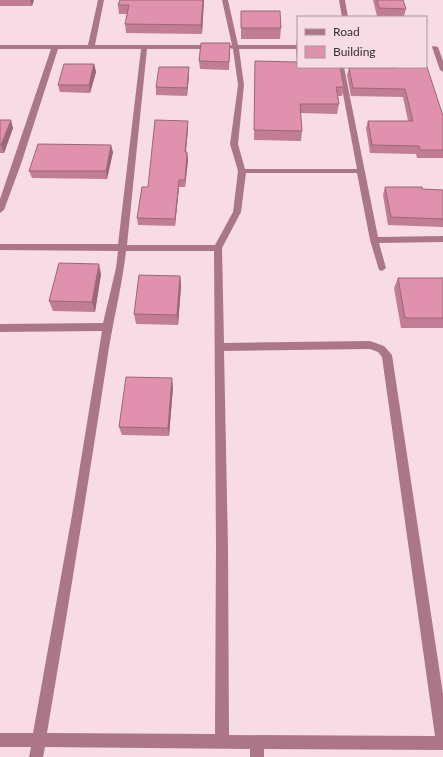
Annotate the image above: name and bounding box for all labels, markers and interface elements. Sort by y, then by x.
legend [297,16,427,68]
text: Road [333,24,360,39]
text: Building [333,44,376,59]

